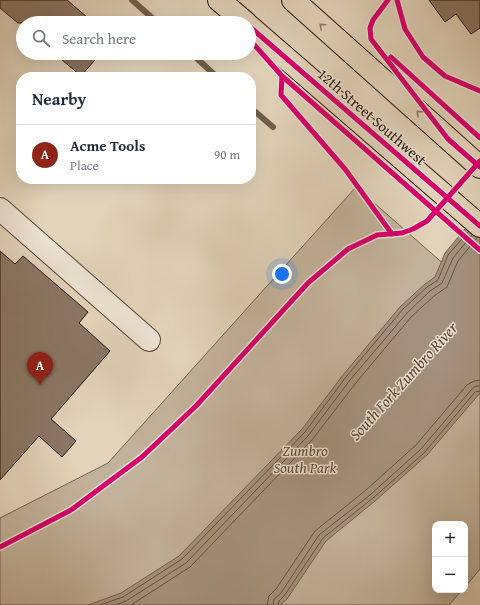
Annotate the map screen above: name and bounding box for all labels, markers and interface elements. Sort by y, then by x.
search box [16,16,256,60]
one-way arrow [319,23,327,31]
icon: search [30,27,52,49]
text: Search here [62,28,136,49]
street label: 12th Street Southwest [313,63,432,170]
text: Nearby [32,86,86,111]
one-way arrow [416,111,423,118]
text: Acme Tools [70,135,145,156]
text: A [41,145,49,164]
text: 90 m [214,145,240,164]
text: Place [70,156,99,175]
your location [272,264,292,284]
water label: South Fork Zumbro River [343,316,464,446]
pin: A [27,352,53,385]
park label: Zumbro South Park [274,440,337,478]
map controls [432,521,468,593]
button: + [432,521,468,557]
button: − [432,557,468,593]

